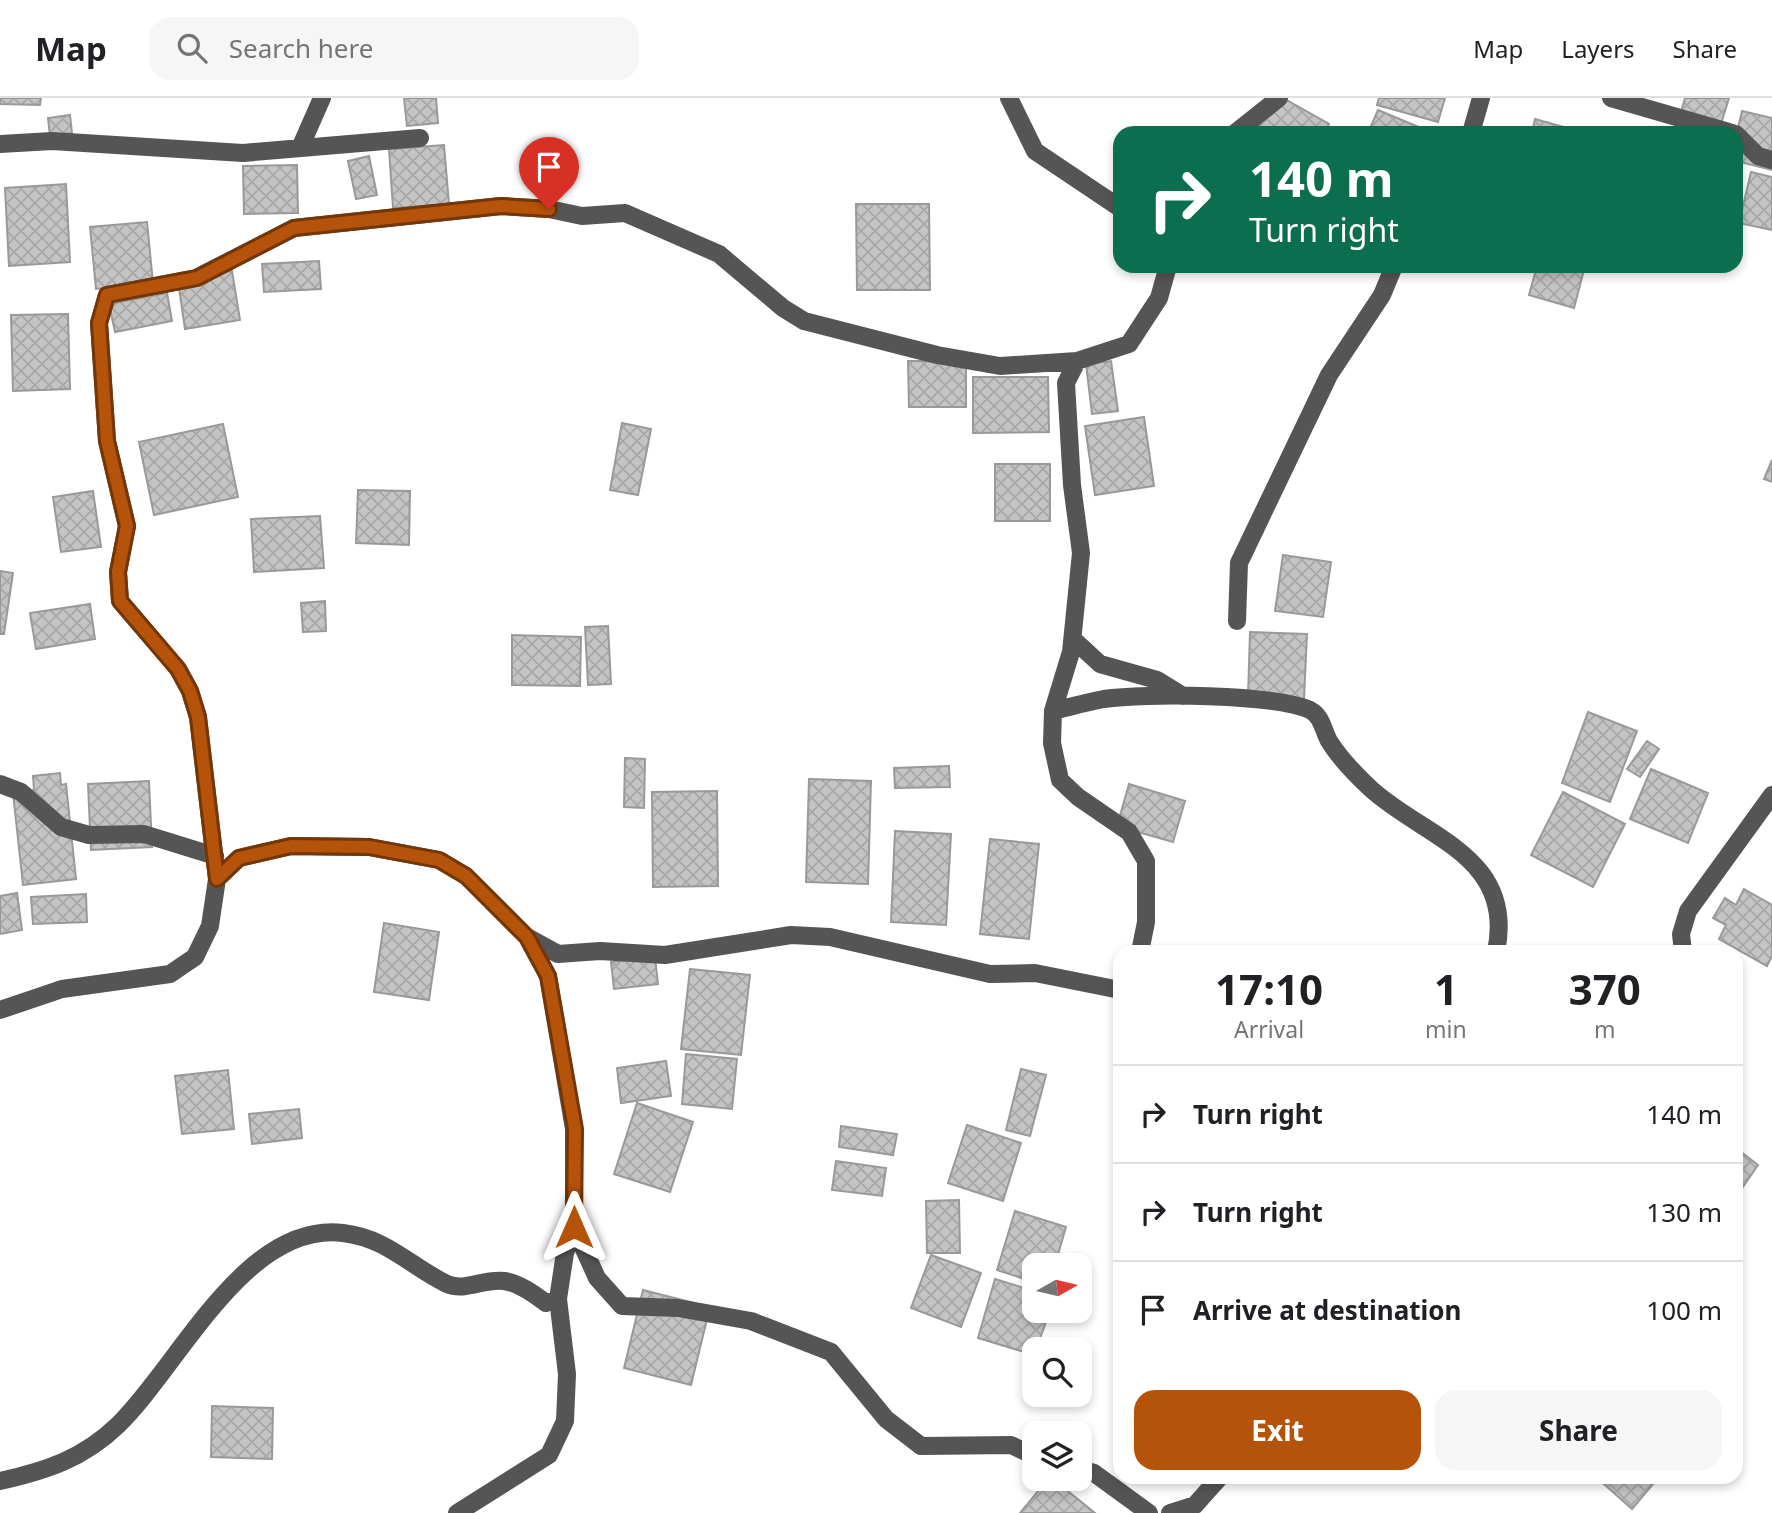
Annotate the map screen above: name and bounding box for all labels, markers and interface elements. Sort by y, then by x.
search box [149,17,639,80]
text: Map [35,26,107,71]
icon: search [173,29,211,67]
text: Search here [229,30,373,66]
text: Map [1473,32,1523,65]
text: Layers [1561,32,1635,65]
text: Share [1673,32,1737,65]
pin [519,137,579,209]
text: 140 m [1249,145,1394,211]
icon: arrive [530,148,568,186]
icon: right [1134,154,1225,245]
text: Turn right [1249,208,1399,251]
text: 17:10 [1215,960,1323,1017]
text: 1 [1434,960,1458,1017]
text: 370 [1569,960,1641,1017]
text: Arrival [1234,1013,1304,1045]
text: min [1425,1013,1467,1045]
text: m [1594,1013,1616,1045]
icon: right [1134,1095,1172,1133]
text: Turn right [1193,1096,1323,1132]
text: 140 m [1646,1096,1722,1132]
position arrow [537,1190,611,1264]
icon: right [1134,1193,1172,1231]
text: Turn right [1193,1194,1323,1230]
text: 130 m [1646,1194,1722,1230]
north arrow [1022,1253,1092,1323]
map controls [1022,1253,1092,1491]
icon: arrive [1134,1291,1172,1329]
text: Arrive at destination [1193,1292,1462,1328]
text: 100 m [1646,1292,1722,1328]
button: search [1022,1337,1092,1407]
button: Exit [1134,1390,1421,1470]
button: Share [1435,1390,1722,1470]
button: layers [1022,1421,1092,1491]

